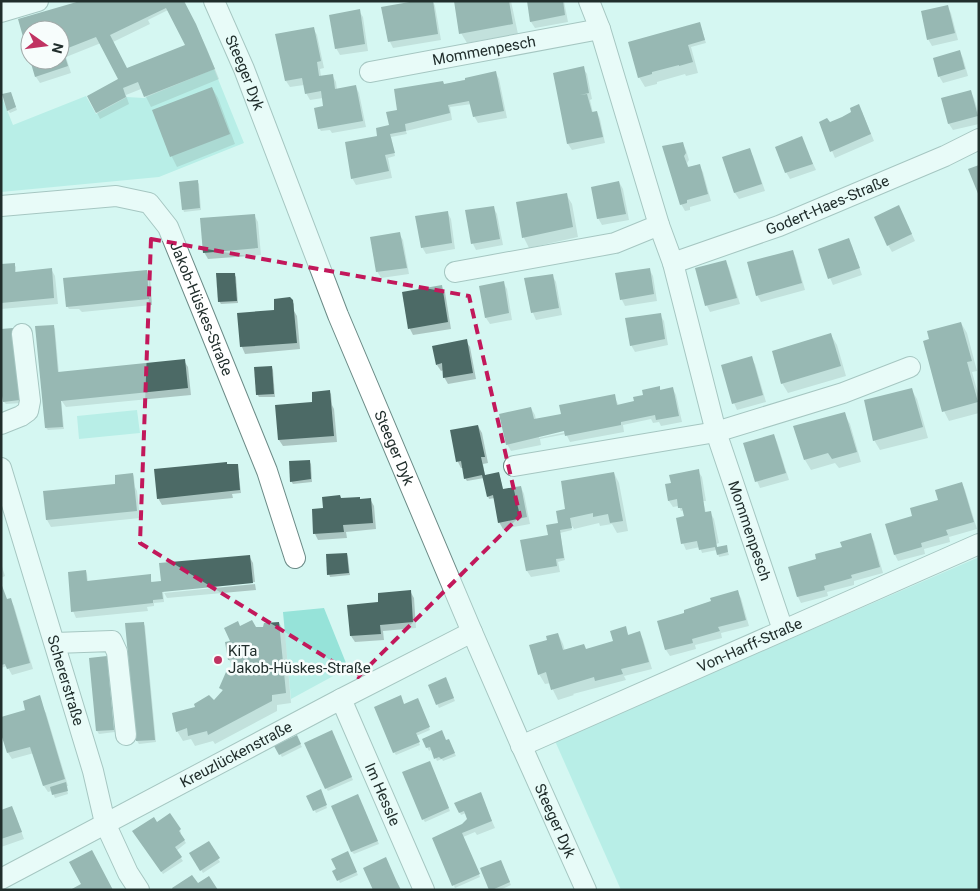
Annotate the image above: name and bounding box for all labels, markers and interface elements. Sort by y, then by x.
north arrow [20,20,70,70]
street label: Steeger Dyk [221,32,268,113]
street label: Mommenpesch [431,32,537,69]
text: N [49,41,67,55]
street label: Godert-Haes-Straße [763,172,892,239]
street label: Jakob-Hüskes-Straße [166,239,236,378]
street label: Steeger Dyk [370,408,418,488]
street label: Mommenpesch [724,478,775,583]
street label: Von-Harff-Straße [695,614,805,676]
street label: Schererstraße [43,633,88,728]
place label: KiTa Jakob-Hüskes-Straße [228,642,371,677]
marker: KiTa Jakob-Hüskes-Straße [212,654,224,666]
street label: Kreuzlückenstraße [177,718,295,792]
street label: Im Hessle [361,760,404,829]
street label: Steeger Dyk [531,781,580,861]

